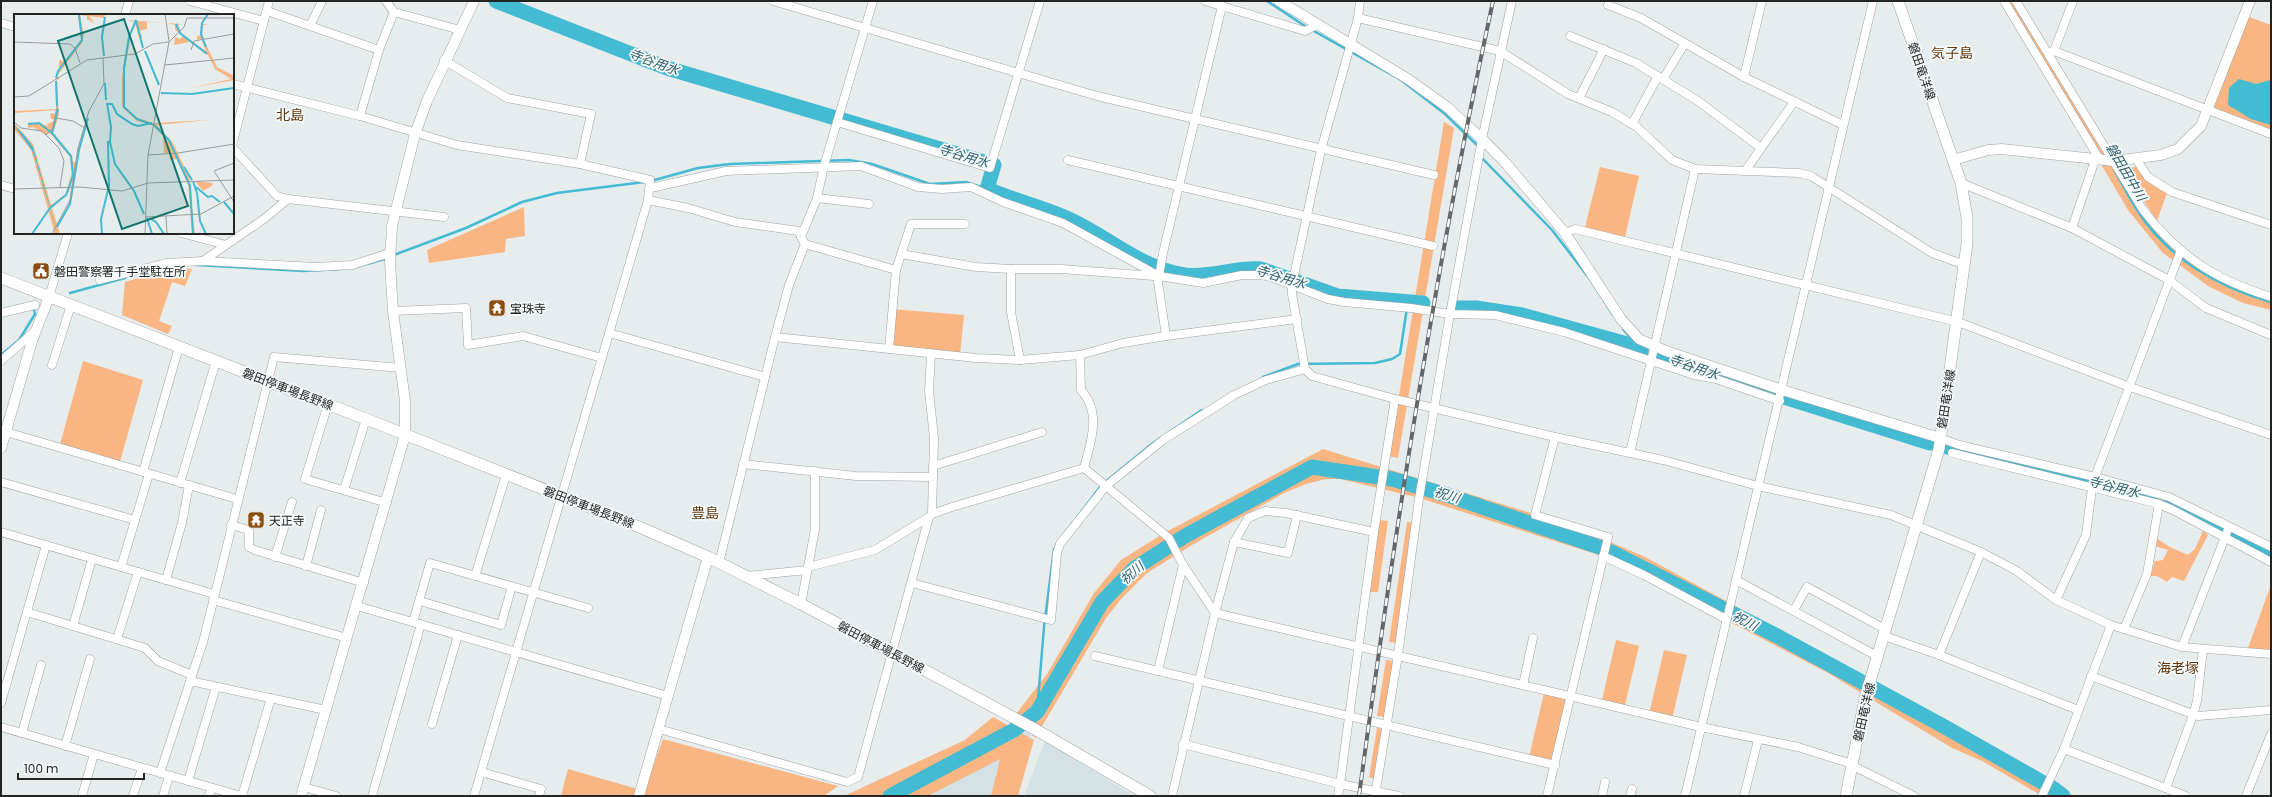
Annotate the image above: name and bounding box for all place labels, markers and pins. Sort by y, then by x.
public building icon: 磐田警察署千手堂駐在所 [31,261,51,281]
place label: 磐田警察署千手堂駐在所 [54,263,186,280]
temple icon: 宝珠寺 [487,298,507,318]
place label: 宝珠寺 [510,300,546,317]
temple icon: 天正寺 [246,510,266,530]
place label: 天正寺 [269,512,305,529]

